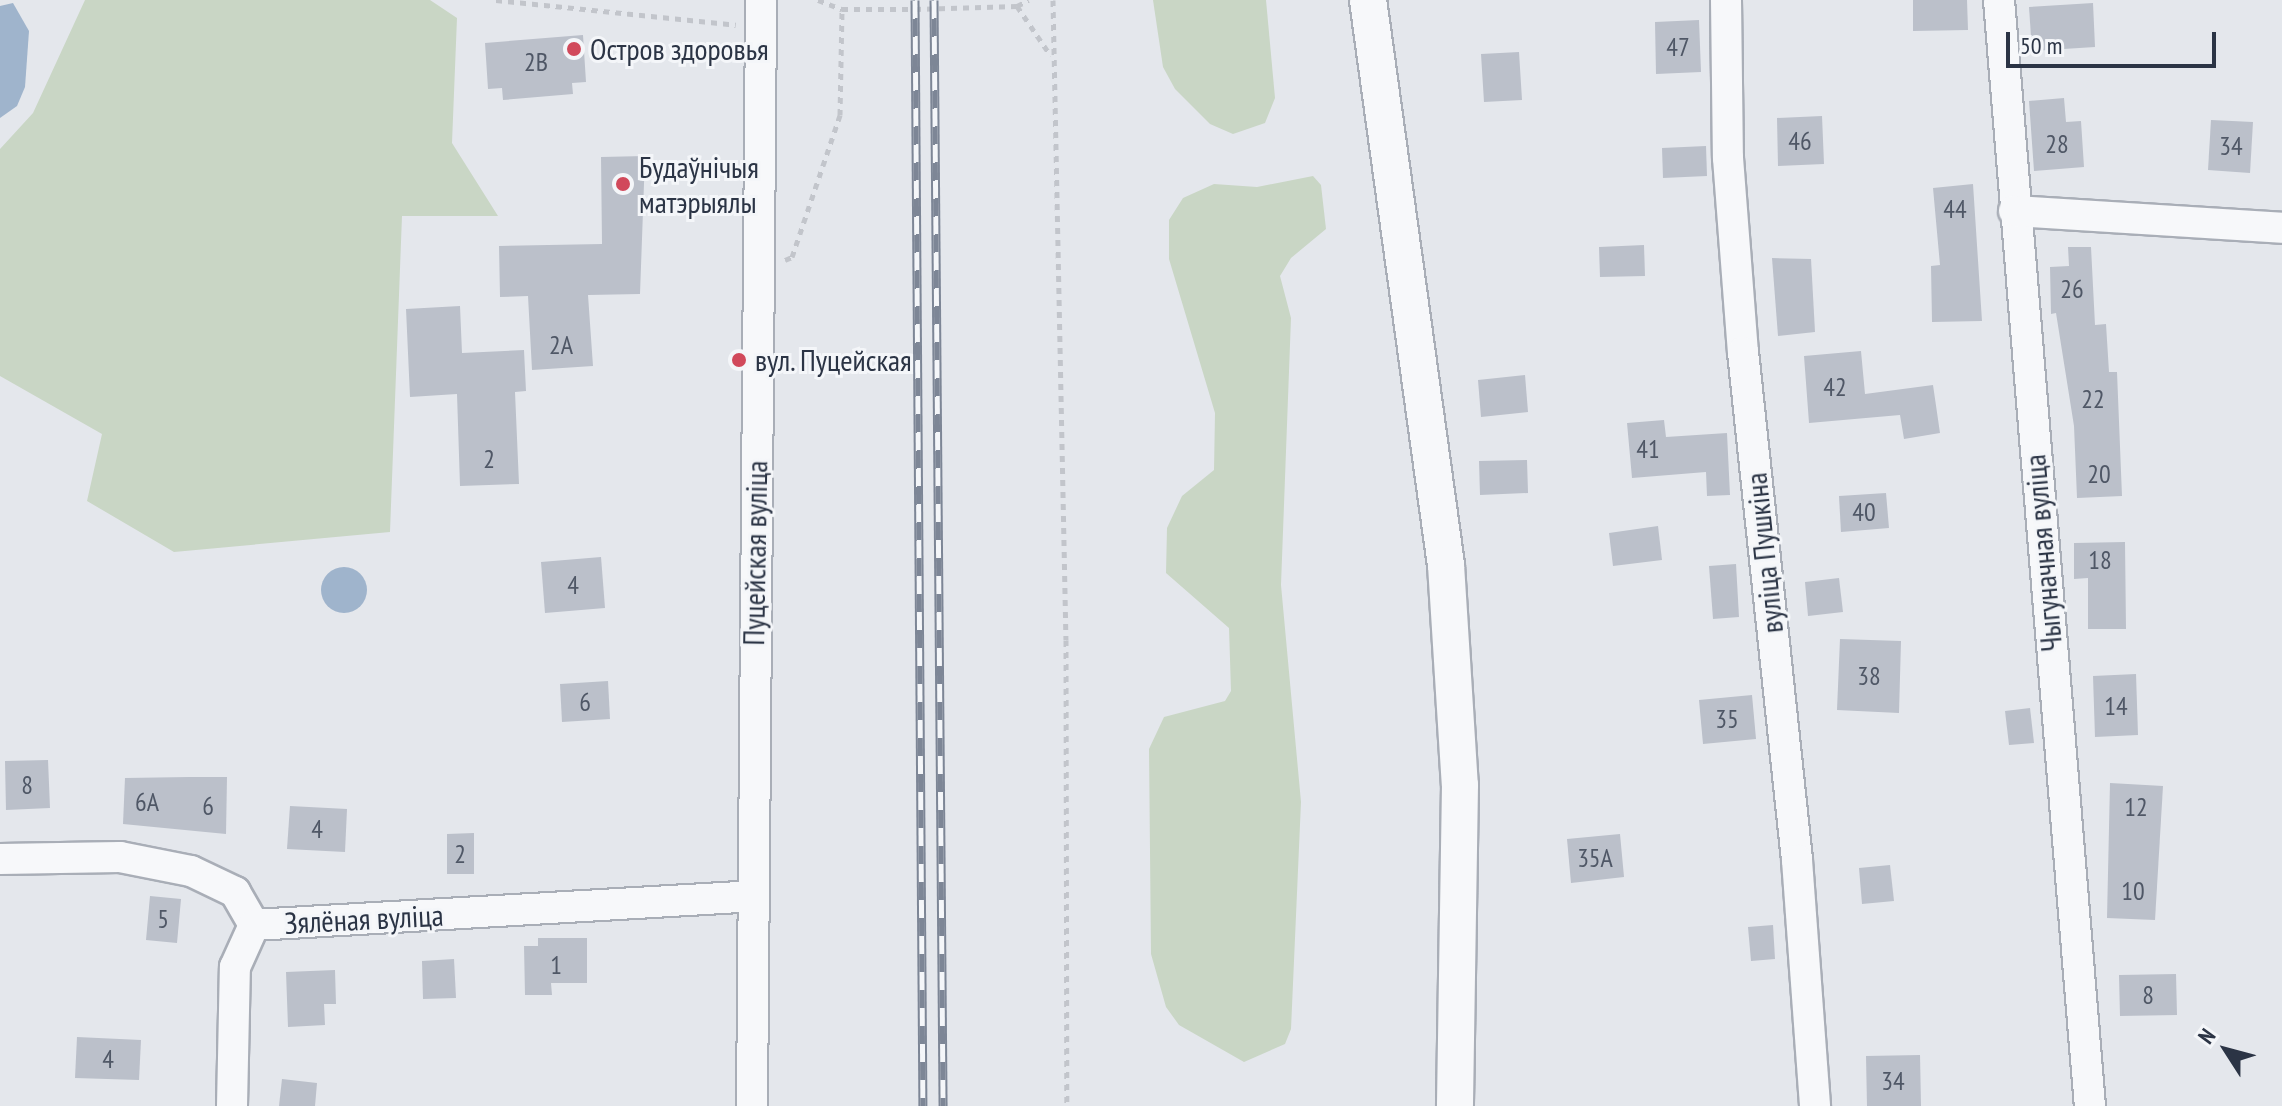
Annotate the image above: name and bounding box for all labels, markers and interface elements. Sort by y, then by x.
scale bar [2010,16,2220,66]
text: 50 m [2020,30,2062,61]
place label: Остров здоровья [590,31,769,67]
house number: 47 [1666,31,1690,63]
marker: Остров здоровья [565,40,583,58]
house number: 2В [524,46,548,78]
house number: 46 [1788,125,1812,157]
house number: 28 [2045,128,2069,160]
house number: 34 [2219,130,2243,162]
place label: Будаўнічыя матэрыялы [639,149,759,220]
marker: Будаўнічыя матэрыялы [614,175,632,193]
house number: 44 [1943,193,1967,225]
house number: 26 [2060,273,2084,305]
house number: 2А [549,329,573,361]
place label: вул. Пуцейская [755,342,914,378]
marker: вул. Пуцейская [730,351,748,369]
house number: 42 [1823,371,1847,403]
house number: 22 [2081,383,2105,415]
house number: 41 [1636,433,1660,465]
house number: 2 [483,443,495,475]
street label: Чыгуначная вуліца [2016,453,2070,653]
house number: 20 [2087,458,2111,490]
street label: Пуцейская вуліца [735,460,775,646]
street label: вуліца Пушкіна [1738,471,1790,635]
house number: 40 [1852,496,1876,528]
house number: 18 [2088,544,2112,576]
house number: 4 [567,569,579,601]
house number: 38 [1857,660,1881,692]
house number: 6 [579,686,591,718]
house number: 14 [2104,690,2128,722]
house number: 35 [1715,703,1739,735]
house number: 8 [21,769,33,801]
house number: 6А [135,786,159,818]
house number: 6 [202,790,214,822]
house number: 12 [2124,791,2148,823]
house number: 4 [311,813,323,845]
house number: 2 [454,838,466,870]
house number: 35А [1577,842,1613,874]
house number: 10 [2121,875,2145,907]
street label: Зялёная вуліца [284,897,444,941]
house number: 5 [157,903,169,935]
house number: 1 [550,949,562,981]
house number: 8 [2142,979,2154,1011]
north arrow [2186,1010,2266,1090]
text: N [2192,1023,2221,1049]
house number: 4 [102,1043,114,1075]
house number: 34 [1881,1065,1905,1097]

